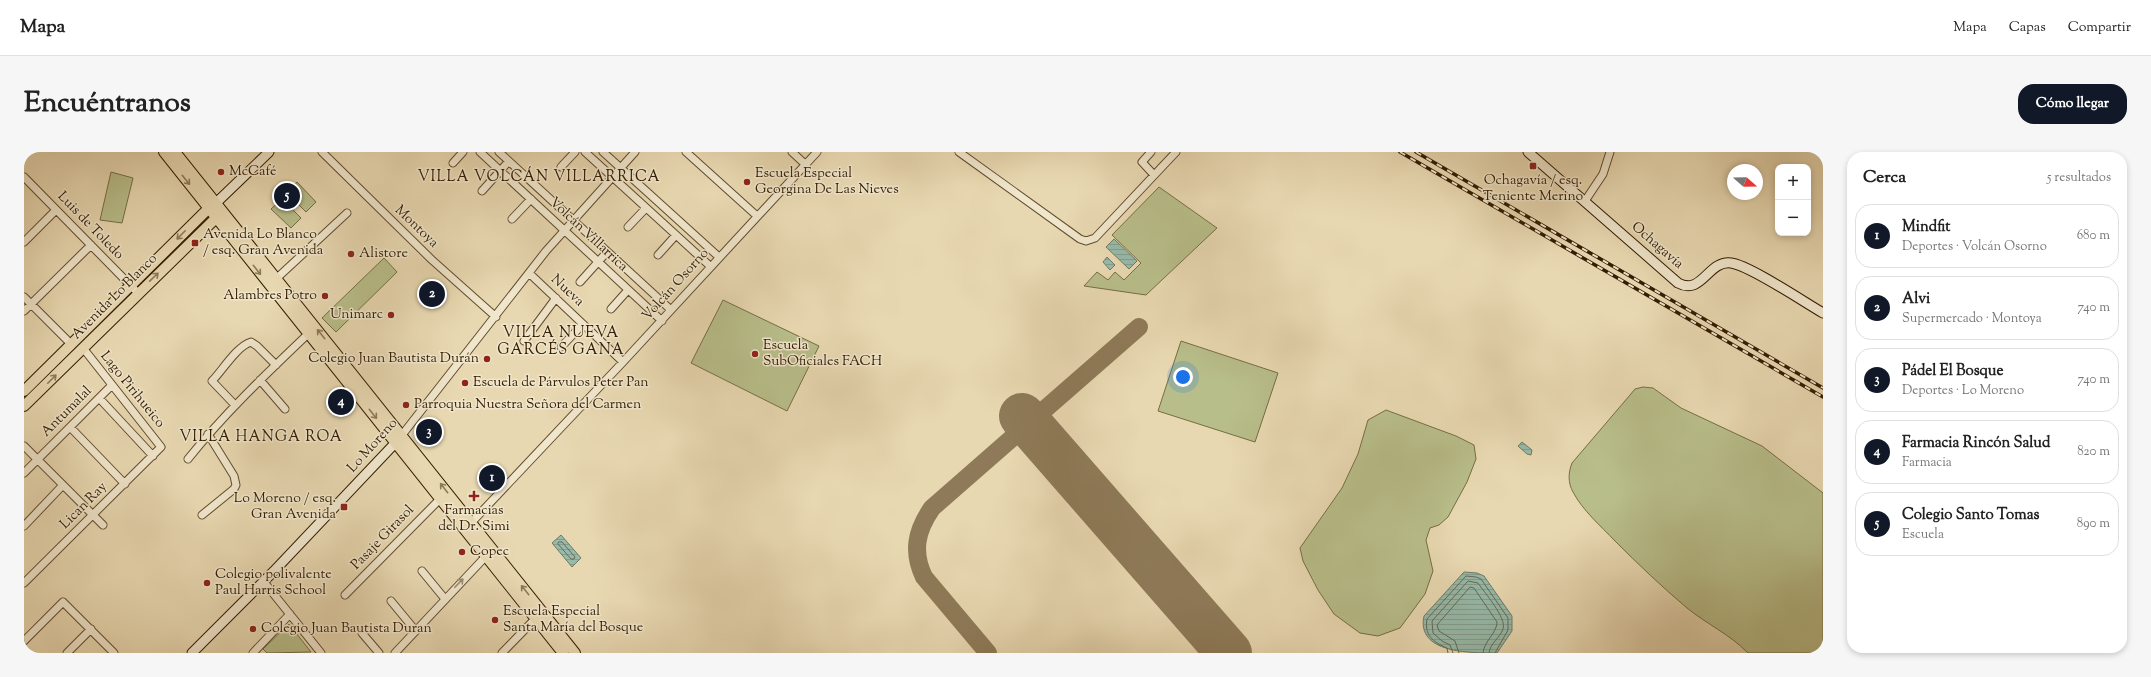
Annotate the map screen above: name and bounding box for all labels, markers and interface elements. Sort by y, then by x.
text: Mapa [20,14,65,41]
text: Mapa [1953,18,1987,38]
text: Capas [2009,18,2046,38]
text: Compartir [2068,18,2131,38]
text: Encuéntranos [24,84,191,124]
button: Cómo llegar [2018,84,2127,124]
marker: Ochagavía / esq. Teniente Merino [1528,161,1538,171]
place label: McCafé [229,162,277,182]
place label: Escuela Especial Georgina De Las Nieves [755,164,899,200]
north arrow [1727,164,1763,200]
map controls [1775,164,1811,236]
button: + [1775,164,1811,200]
district label: VILLA VOLCÁN VILLARRICA [417,166,661,188]
text: Cerca [1863,166,1906,190]
marker: McCafé [216,167,226,177]
text: 5 resultados [2047,169,2111,187]
place label: Ochagavía / esq. Teniente Merino [1483,171,1584,207]
one-way arrow [182,174,191,185]
marker: Escuela Especial Georgina De Las Nieves [742,177,752,187]
pin: 5 [274,181,300,211]
street label: Luis de Toledo [52,187,128,265]
street label: Volcán Villarrica [544,193,632,277]
button: − [1775,200,1811,236]
street label: Montoya [390,201,443,253]
text: Mindfit [1902,217,1951,238]
street label: Ochagavía [1626,218,1688,275]
place label: Avenida Lo Blanco / esq. Gran Avenida [203,225,324,261]
text: 1 [1875,227,1879,245]
text: 680 m [2077,227,2110,245]
one-way arrow [176,230,186,240]
marker: Avenida Lo Blanco / esq. Gran Avenida [190,238,200,248]
text: Deportes · Volcán Osorno [1902,238,2047,256]
place label: Alistore [359,244,408,264]
street label: Volcán Osorno [638,244,714,326]
street label: Avenida Lo Blanco [68,249,163,344]
marker: Alistore [346,249,356,259]
one-way arrow [253,264,262,275]
street label: Nueva [546,270,589,312]
one-way arrow [149,273,159,282]
pin: 2 [419,279,445,309]
place label: Alambres Potro [223,286,317,306]
text: Alvi [1902,289,1930,310]
marker: Alambres Potro [320,291,330,301]
text: 2 [1874,299,1880,317]
text: 740 m [2078,299,2110,317]
place label: Unimarc [330,305,383,325]
marker: Unimarc [386,310,396,320]
text: Supermercado · Montoya [1902,310,2042,328]
district label: VILLA NUEVA GARCÉS GANA [497,323,625,361]
one-way arrow [316,329,325,340]
place label: Escuela SubOficiales FACH [763,336,882,372]
street label: Lago Pirihueico [95,347,169,433]
place label: Colegio Juan Bautista Durán [308,349,479,369]
marker: Escuela SubOficiales FACH [750,349,760,359]
marker: Colegio Juan Bautista Durán [482,354,492,364]
text: Pádel El Bosque [1902,361,2003,382]
your location [1173,367,1193,387]
text: 3 [1874,371,1880,389]
text: 740 m [2078,371,2110,389]
place label: Escuela de Párvulos Peter Pan [473,373,649,393]
one-way arrow [47,374,57,384]
marker: Escuela de Párvulos Peter Pan [460,378,470,388]
street label: Antumalal [37,382,97,442]
text: Deportes · Lo Moreno [1902,382,2024,400]
pin: 4 [328,387,354,417]
place label: Parroquia Nuestra Señora del Carmen [414,395,641,415]
marker: Parroquia Nuestra Señora del Carmen [401,400,411,410]
one-way arrow [369,409,377,420]
street label: Lo Moreno [343,414,403,478]
pin: 3 [416,417,442,447]
district label: VILLA HANGA ROA [179,427,343,448]
text: Farmacia Rincón Salud [1902,433,2050,454]
text: 4 [1874,443,1880,461]
text: 820 m [2077,443,2110,461]
text: Farmacia [1902,454,1952,472]
pin: 1 [479,463,505,493]
street label: Lican Ray [56,478,112,534]
one-way arrow [440,483,448,494]
place label: Lo Moreno / esq. Gran Avenida [234,489,337,525]
marker: Farmacias del Dr. Simi [469,491,479,501]
street label: Pasaje Girasol [347,501,419,575]
place label: Farmacias del Dr. Simi [438,501,510,537]
marker: Lo Moreno / esq. Gran Avenida [339,502,349,512]
text: Colegio Santo Tomas [1902,505,2039,526]
text: 5 [1875,515,1879,533]
text: 890 m [2077,515,2110,533]
text: Escuela [1902,526,1944,544]
place label: Copec [470,542,509,562]
marker: Copec [457,547,467,557]
place label: Colegio polivalente Paul Harris School [215,565,332,601]
marker: Colegio polivalente Paul Harris School [202,578,212,588]
one-way arrow [455,578,464,588]
one-way arrow [520,584,529,595]
place label: Escuela Especial Santa María del Bosque [503,602,643,638]
marker: Escuela Especial Santa María del Bosque [490,615,500,625]
place label: Colegio Juan Bautista Duran [261,619,432,639]
marker: Colegio Juan Bautista Duran [248,624,258,634]

